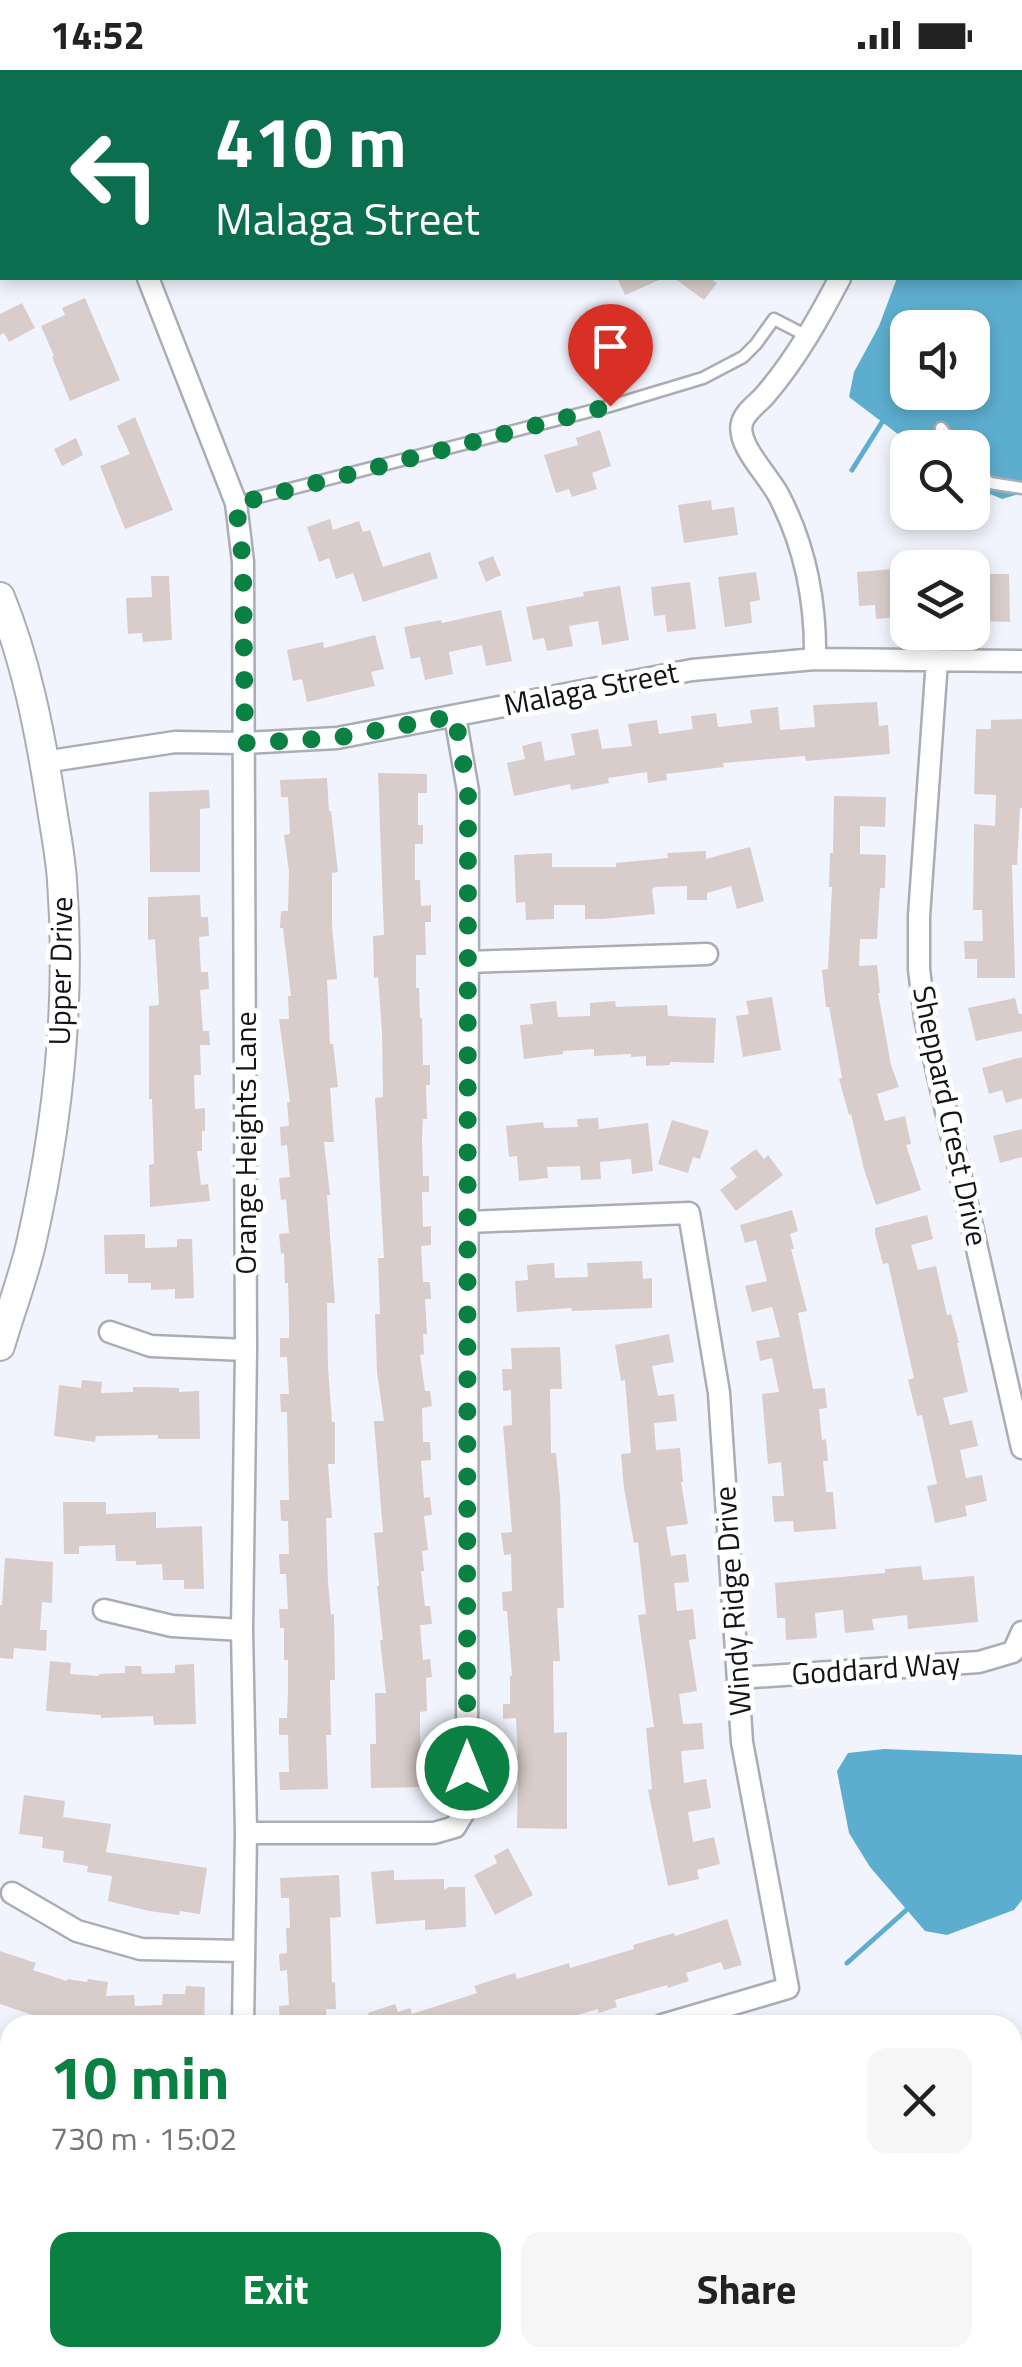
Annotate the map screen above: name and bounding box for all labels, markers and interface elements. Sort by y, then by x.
text: 14:52 [50,6,145,64]
text: 410 m [215,88,407,194]
icon: left [50,110,180,240]
text: Malaga Street [215,184,480,252]
pin [568,304,653,407]
map controls [890,310,990,650]
button: sound [890,310,990,410]
icon: arrive [583,319,638,374]
button: search [890,430,990,530]
button: layers [890,550,990,650]
street label: Malaga Street [500,649,682,727]
street label: Upper Drive [36,896,84,1046]
street label: Sheppard Crest Drive [901,982,1001,1250]
street label: Orange Heights Lane [222,1011,268,1275]
street label: Windy Ridge Drive [701,1485,763,1717]
street label: Goddard Way [790,1639,962,1697]
position arrow [415,1716,519,1820]
text: 10 min [50,2031,229,2122]
button: close [867,2048,972,2153]
text: 730 m · 15:02 [50,2114,237,2162]
button: Exit [50,2232,501,2347]
button: Share [521,2232,972,2347]

